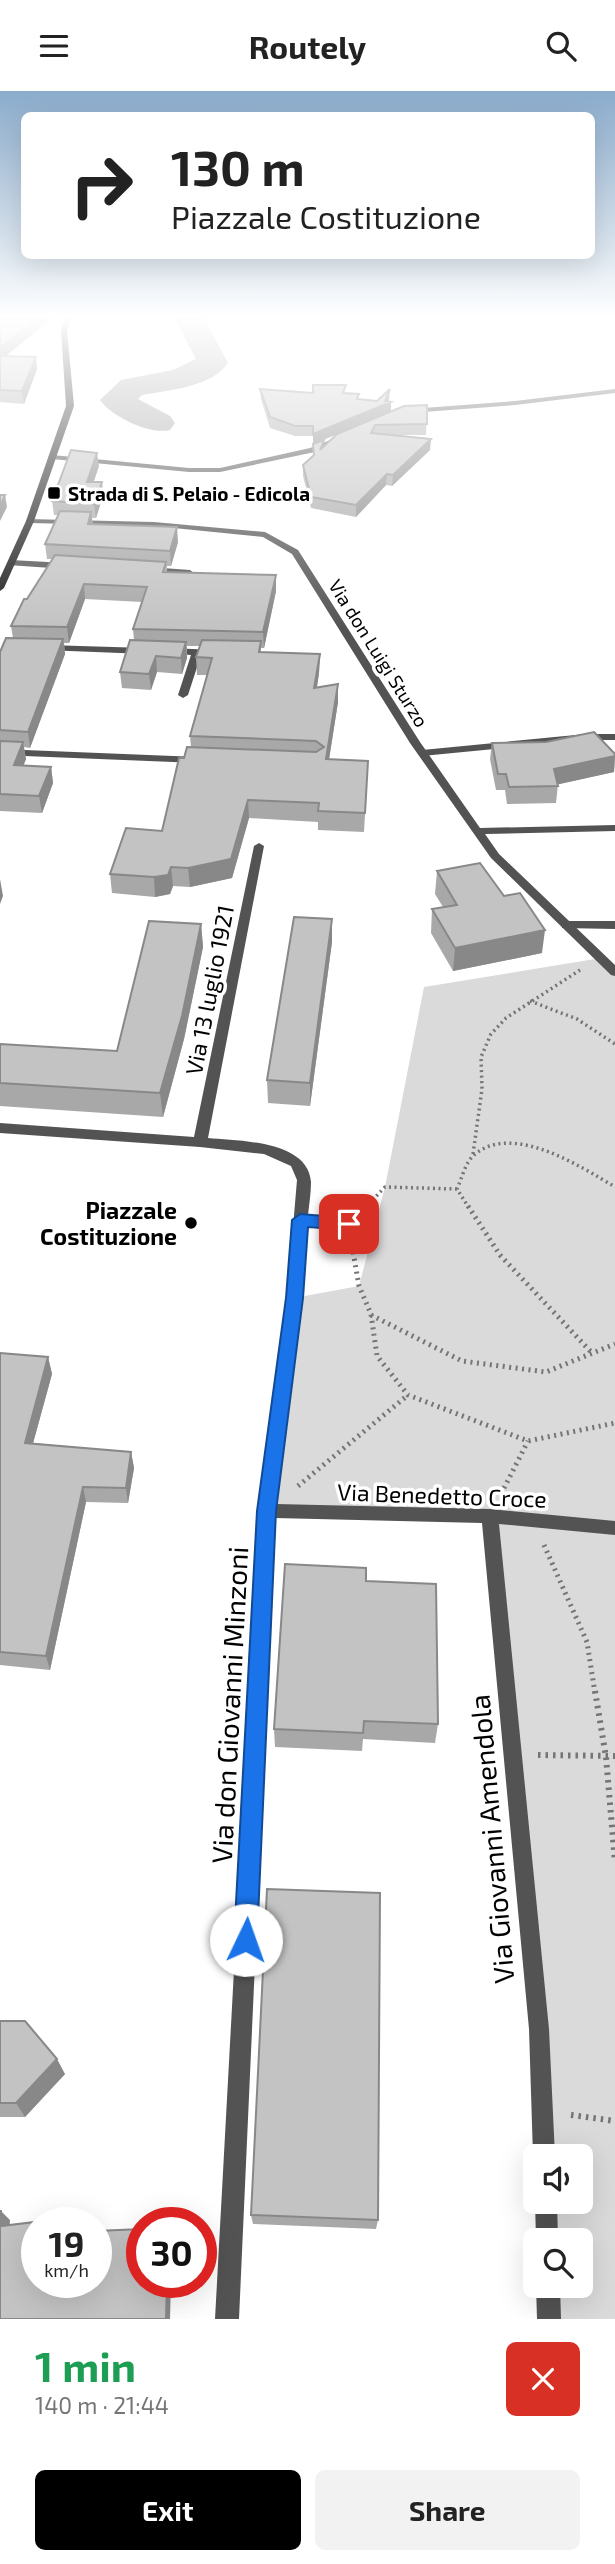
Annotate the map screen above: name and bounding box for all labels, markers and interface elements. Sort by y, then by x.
icon: menu [35,27,73,65]
text: Routely [249,27,366,65]
icon: search [542,27,580,65]
text: 130 m [171,137,305,196]
icon: right [56,140,147,231]
text: Piazzale Costituzione [171,197,481,235]
place label: Strada di S. Pelaio - Edicola [68,482,310,505]
marker: Strada di S. Pelaio - Edicola [46,485,62,501]
street label: Via don Luigi Sturzo [324,575,434,731]
street label: Via 13 luglio 1921 [179,903,239,1077]
pin [319,1194,379,1254]
place label: Piazzale Costituzione [40,1196,177,1250]
icon: arrive [330,1205,368,1243]
marker: Piazzale Costituzione [183,1215,199,1231]
street label: Via Benedetto Croce [337,1477,547,1513]
street label: Via don Giovanni Minzoni [204,1546,254,1864]
street label: Via Giovanni Amendola [461,1693,521,1985]
position arrow [209,1903,283,1977]
map controls [523,2144,593,2298]
button: sound [523,2144,593,2214]
speed limit sign: 30 [126,2207,217,2298]
text: 19 [49,2222,84,2264]
button: search [523,2228,593,2298]
text: km/h [44,2259,89,2281]
text: 1 min [35,2340,136,2390]
button: close [506,2342,580,2416]
text: 140 m · 21:44 [35,2391,169,2419]
button: Exit [35,2470,301,2550]
button: Share [315,2470,580,2550]

